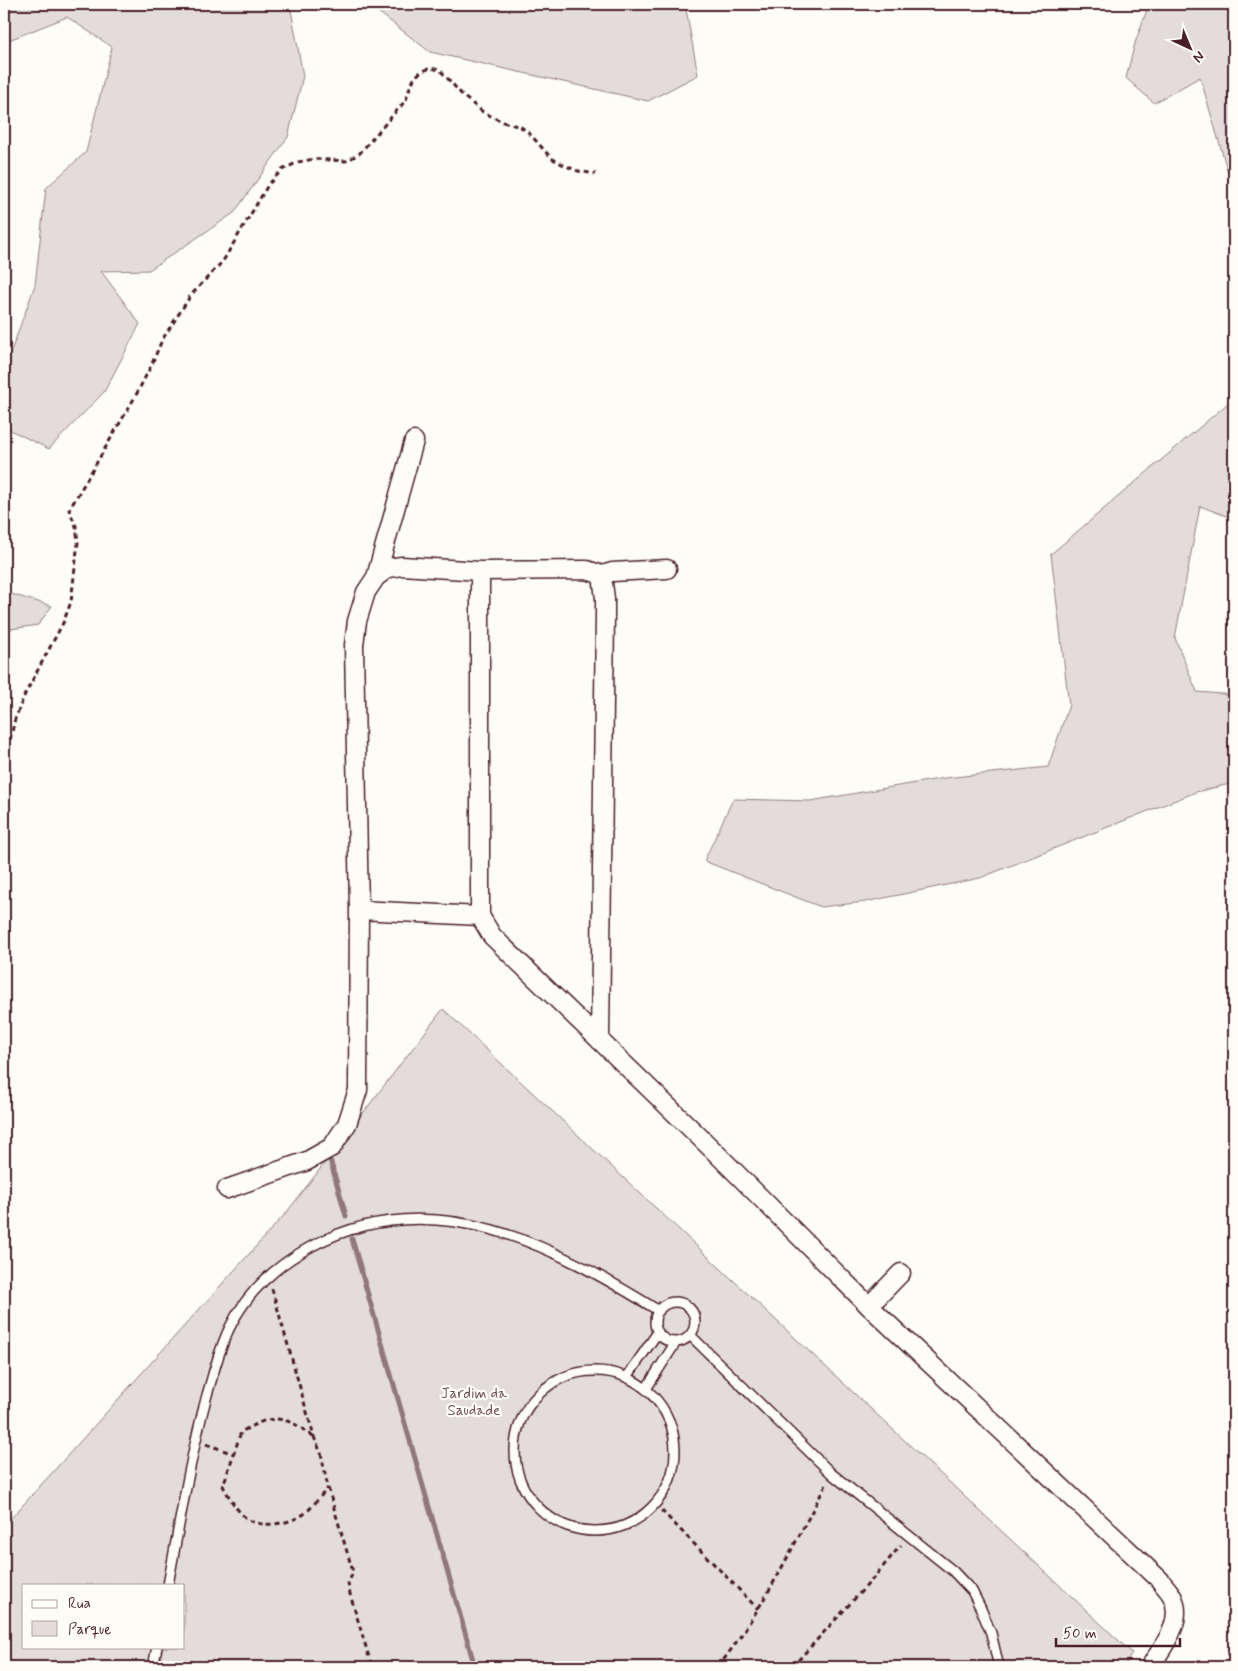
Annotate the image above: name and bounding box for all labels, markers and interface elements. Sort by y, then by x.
north arrow [1166,22,1216,72]
text: N [1189,47,1208,66]
park label: Jardim da Saudade [441,1384,508,1421]
legend [22,1584,185,1648]
text: Rua [68,1594,91,1614]
scale bar [1056,1616,1179,1648]
text: Parque [68,1620,111,1640]
text: 50 m [1063,1624,1097,1644]

